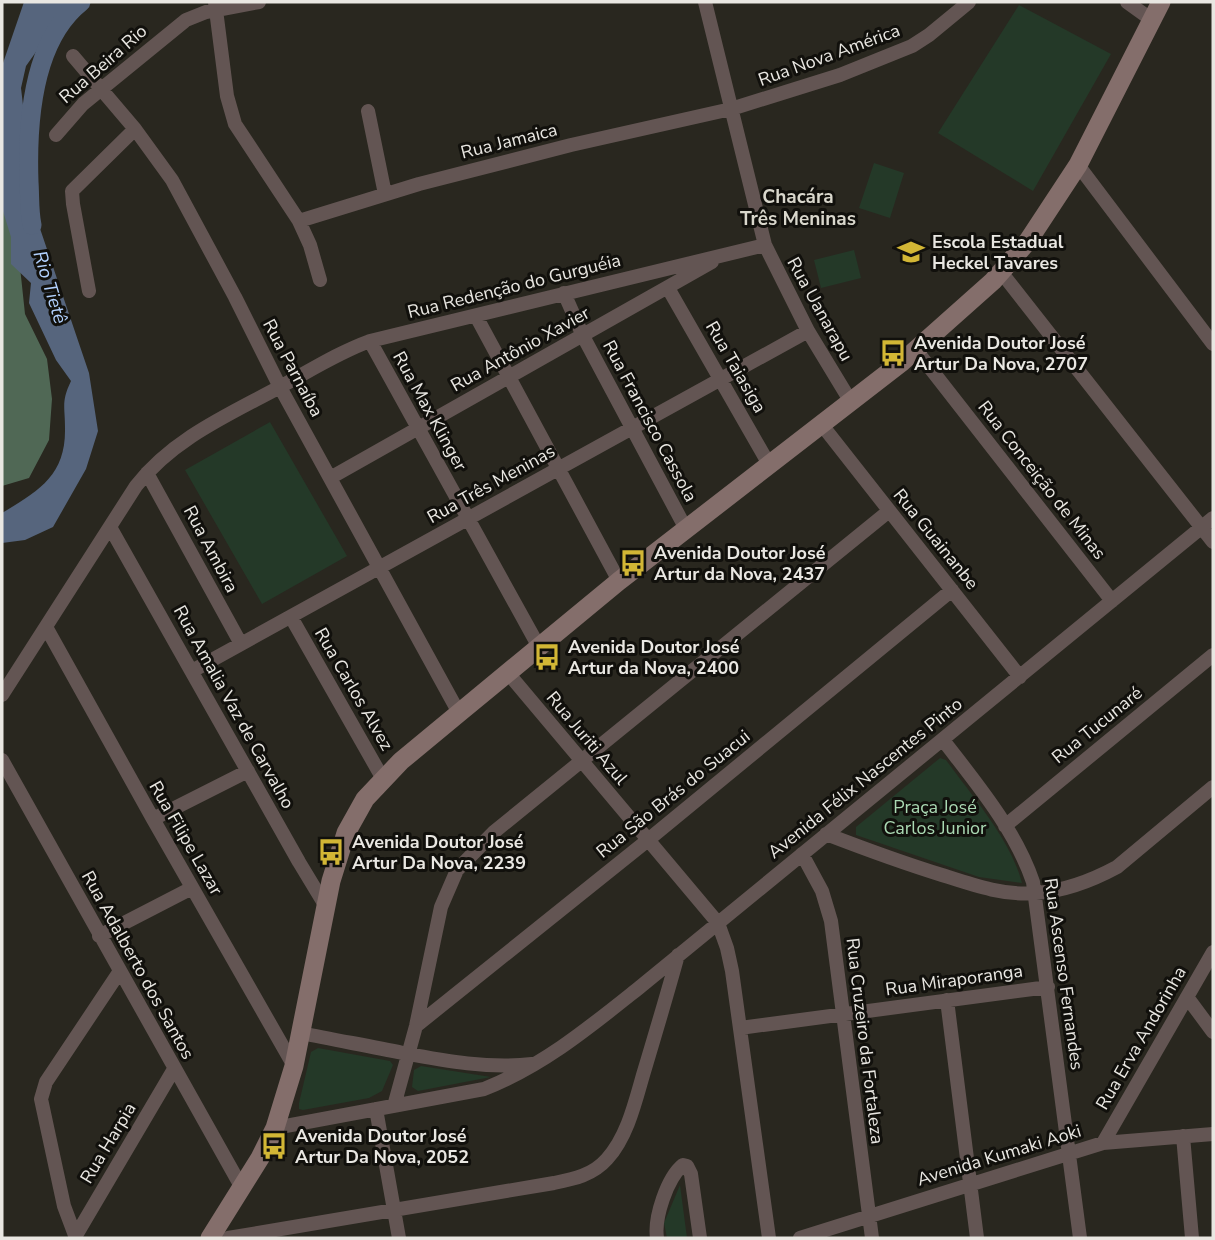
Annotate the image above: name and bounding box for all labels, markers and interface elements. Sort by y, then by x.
street label: Rua Nova América [755,18,903,92]
street label: Rua Beira Rio [54,19,152,109]
street label: Rua Jamaica [458,117,560,165]
district label: Chacára Três Meninas [740,184,856,232]
place label: Escola Estadual Heckel Tavares [932,230,1064,275]
school or university icon: Escola Estadual Heckel Tavares [896,237,926,267]
water label: Rio Tietê [27,248,73,327]
street label: Rua Redenção do Gurguéia [405,248,623,324]
street label: Rua Uanarapu [782,253,858,365]
street label: Rua Antônio Xavier [446,301,594,397]
street label: Rua Parnaíba [257,315,329,421]
street label: Rua Taiasiga [700,317,772,417]
place label: Avenida Doutor José Artur Da Nova, 2707 [914,331,1088,376]
street label: Rua Francisco Cassola [597,336,703,506]
bus stop icon: Avenida Doutor José Artur Da Nova, 2707 [878,338,908,368]
street label: Rua Max Klinger [387,347,473,475]
street label: Rua Conceição de Minas [973,396,1111,564]
street label: Rua Três Meninas [423,439,559,529]
street label: Rua Guainanbe [888,484,984,594]
street label: Rua Ambira [178,501,244,597]
place label: Avenida Doutor José Artur da Nova, 2437 [654,541,826,586]
bus stop icon: Avenida Doutor José Artur da Nova, 2437 [618,548,648,578]
street label: Rua Amalia Vaz de Carvalho [168,601,300,813]
street label: Rua Carlos Alvez [309,623,399,755]
place label: Avenida Doutor José Artur da Nova, 2400 [568,635,740,680]
bus stop icon: Avenida Doutor José Artur da Nova, 2400 [532,642,562,672]
street label: Rua Tucunaré [1047,681,1147,769]
street label: Rua Juriti Azul [541,686,634,790]
street label: Avenida Félix Nascentes Pinto [763,692,967,864]
street label: Rua São Brás do Suacui [591,724,755,864]
street label: Rua Filipe Lazar [144,777,229,900]
park label: Praça José Carlos Junior [883,795,987,840]
place label: Avenida Doutor José Artur Da Nova, 2239 [352,830,526,875]
bus stop icon: Avenida Doutor José Artur Da Nova, 2239 [316,837,346,867]
street label: Rua Adalberto dos Santos [76,866,200,1064]
street label: Rua Ascenso Fernandes [1039,877,1089,1071]
street label: Rua Cruzeiro da Fortaleza [840,937,890,1145]
street label: Rua Miraporanga [884,958,1024,1002]
street label: Rua Erva Andorinha [1090,962,1192,1114]
street label: Rua Harpia [74,1098,142,1188]
street label: Avenida Kumaki Aoki [914,1119,1084,1191]
place label: Avenida Doutor José Artur Da Nova, 2052 [295,1124,469,1169]
bus stop icon: Avenida Doutor José Artur Da Nova, 2052 [259,1131,289,1161]

